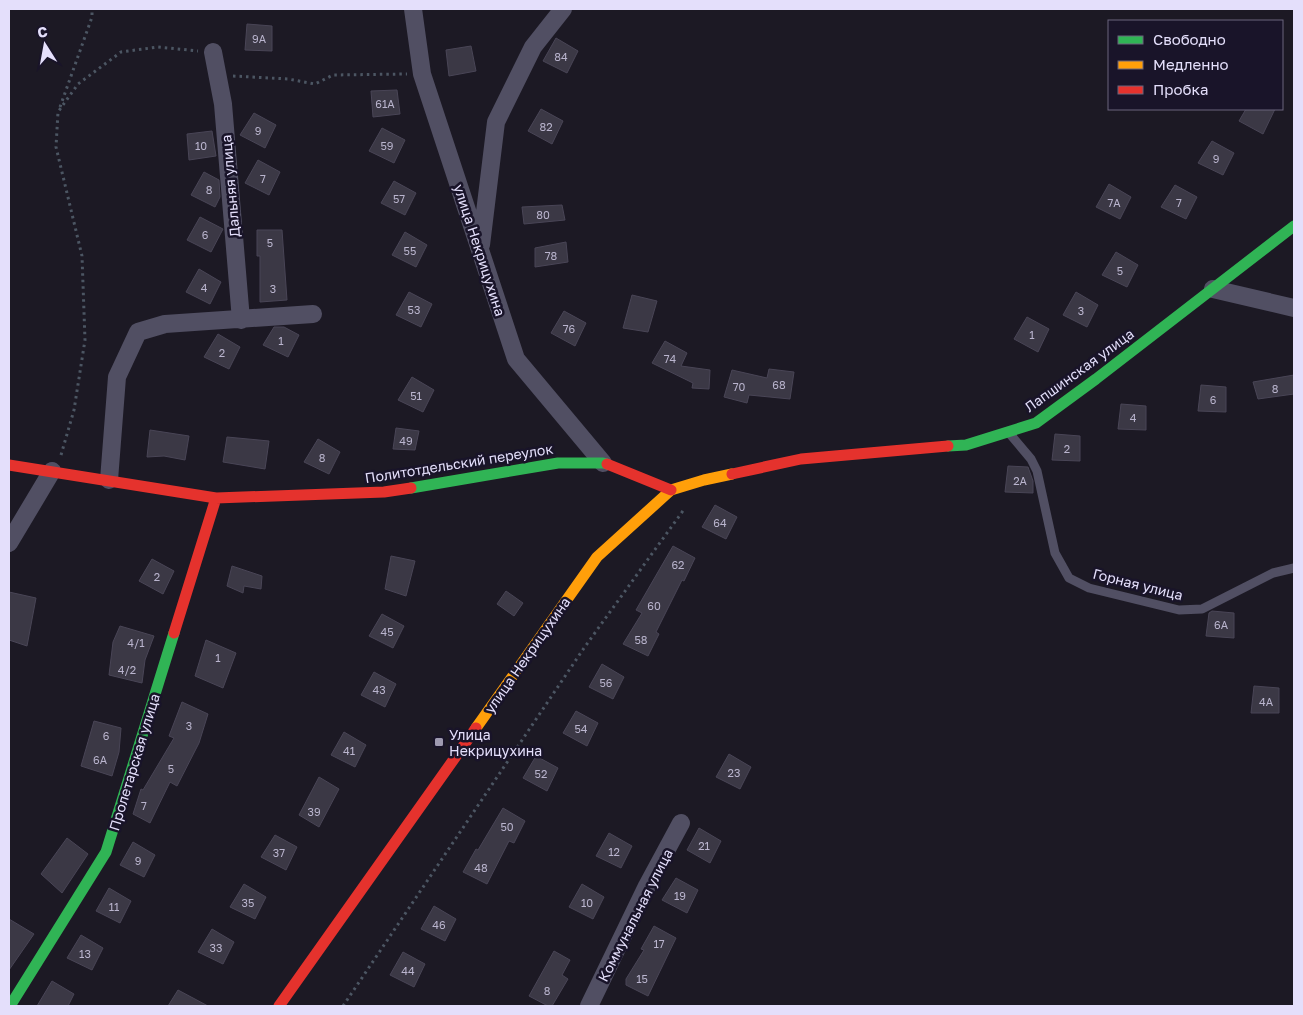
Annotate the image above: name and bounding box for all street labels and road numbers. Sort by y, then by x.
street label: Дальняя улица [217,134,243,238]
street label: улица Некрицухина [451,182,509,318]
street label: Лапшинская улица [1021,325,1137,415]
street label: Политотдельский переулок [364,440,554,486]
street label: Горная улица [1091,565,1185,603]
street label: улица Некрицухина [481,594,573,716]
street label: Пролетарская улица [105,691,163,833]
street label: Коммунальная улица [594,846,676,984]

